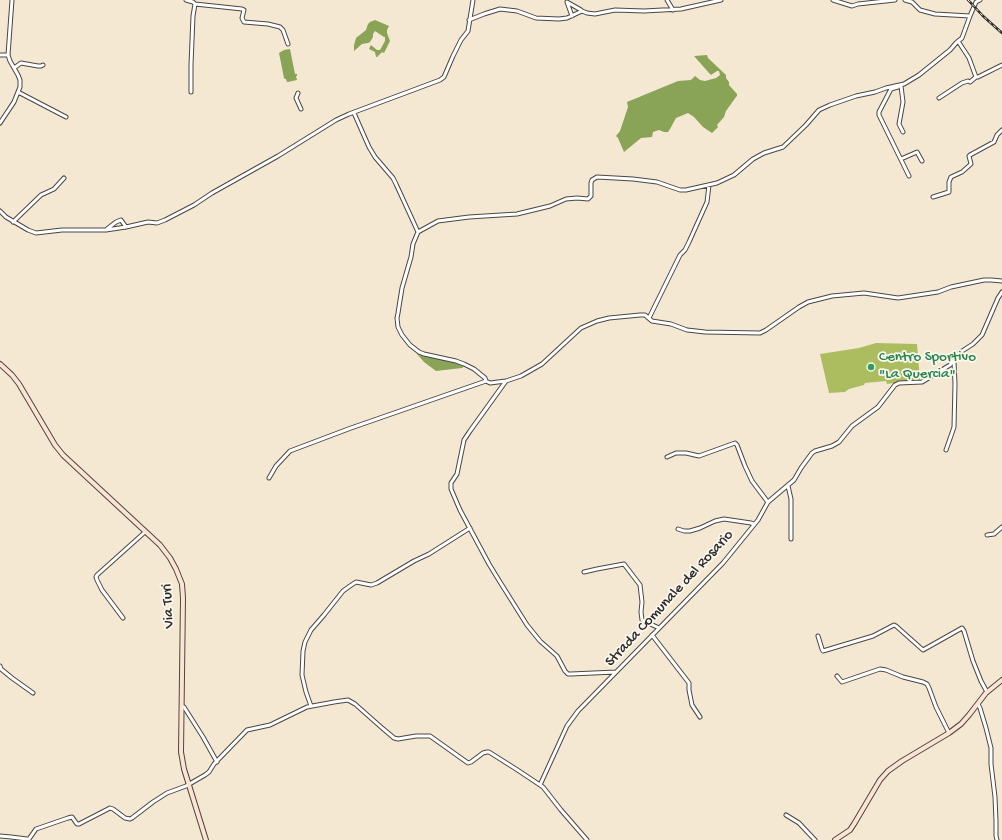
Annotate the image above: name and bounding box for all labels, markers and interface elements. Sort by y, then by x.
place label: Centro Sportivo "La Quercia" [879,349,976,384]
marker: Centro Sportivo "La Quercia" [866,362,876,372]
street label: Strada Comunale del Rosario [602,527,738,671]
street label: Via Turi [159,583,179,629]

